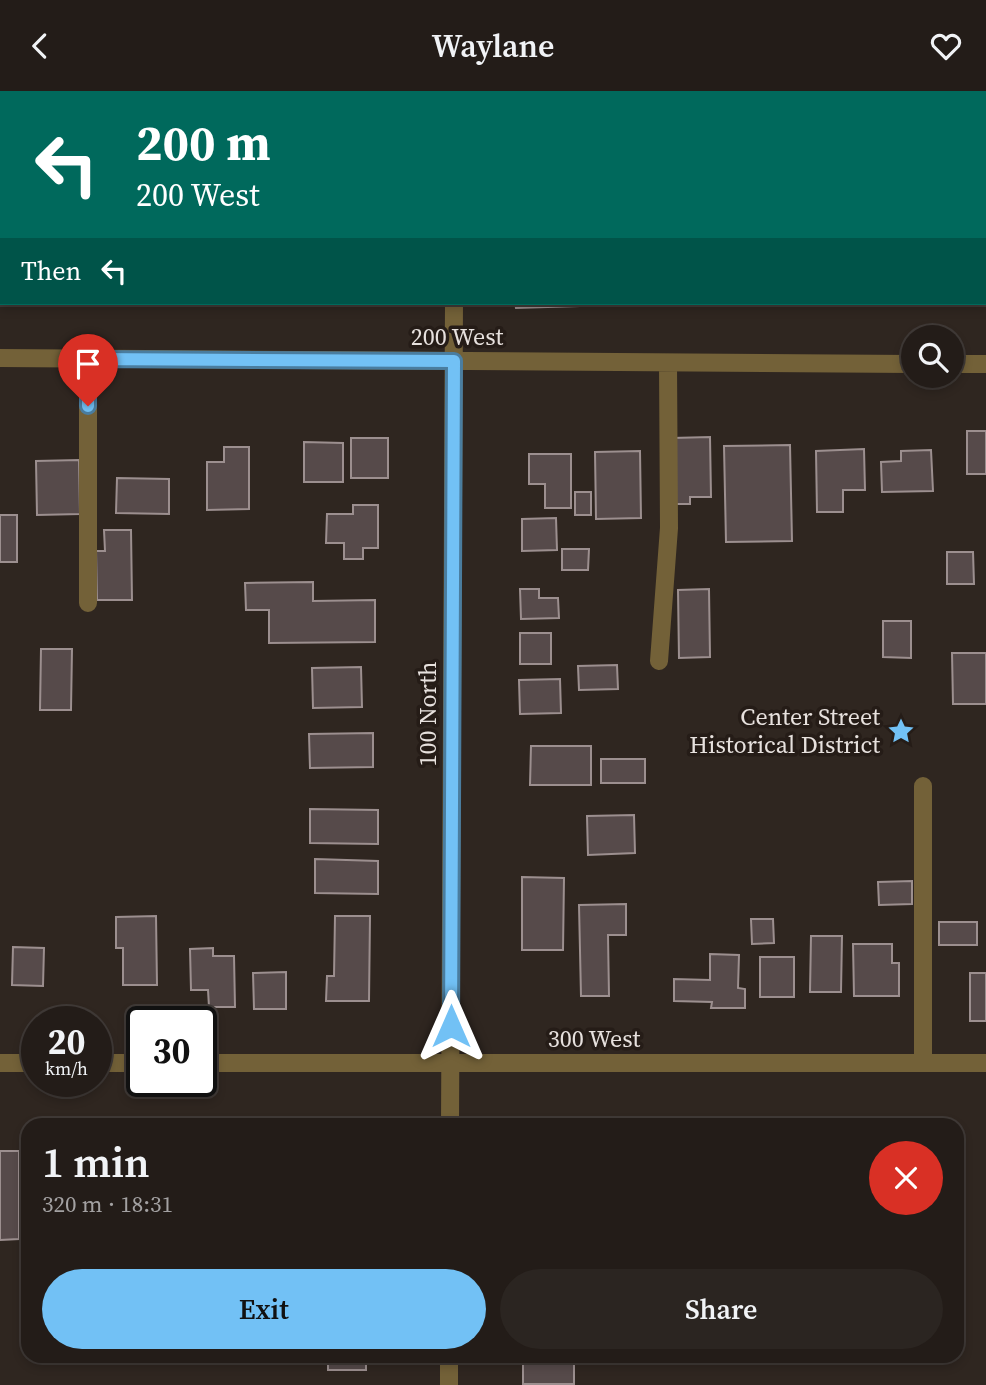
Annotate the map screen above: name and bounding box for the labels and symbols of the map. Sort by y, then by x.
street label: 200 West [411,320,504,353]
pin [58,334,118,406]
street label: 100 North [411,662,444,766]
place label: Center Street Historical District [689,700,880,761]
place icon: Center Street Historical District [886,716,916,746]
position arrow [414,989,488,1063]
speed limit sign: 30 [126,1006,217,1097]
street label: 300 West [548,1022,641,1055]

